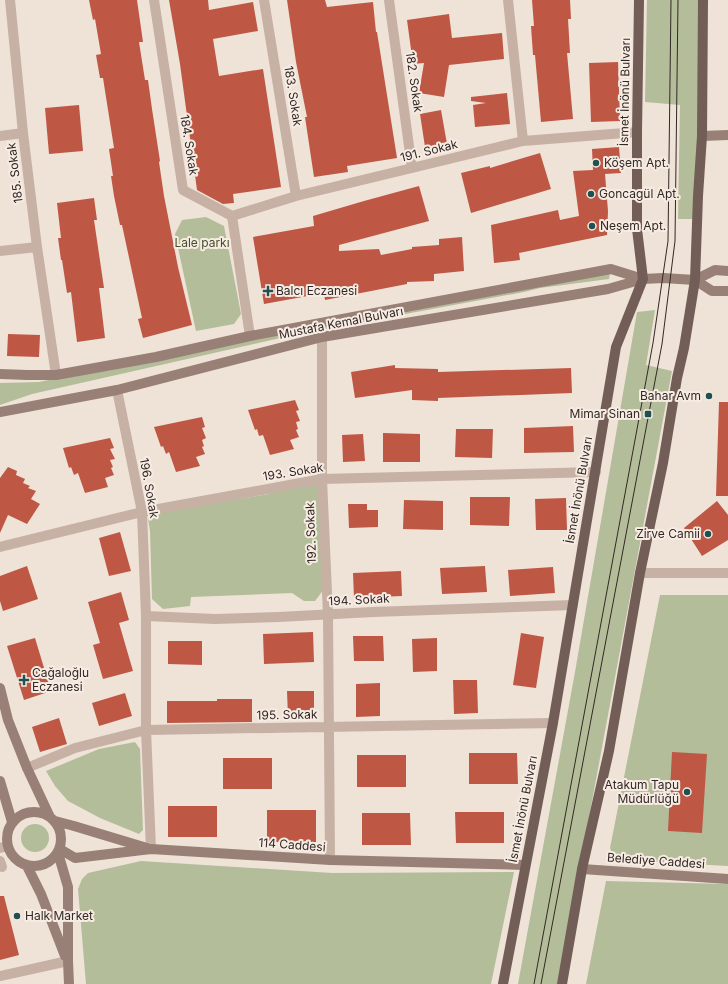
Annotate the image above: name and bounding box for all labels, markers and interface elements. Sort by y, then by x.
street label: İsmet İnönü Bulvarı [616,38,633,146]
street label: 182. Sokak [403,51,426,114]
street label: 183. Sokak [281,65,306,128]
street label: 184. Sokak [177,113,202,177]
street label: 191. Sokak [399,136,460,165]
street label: 185. Sokak [3,142,26,204]
place label: Köşem Apt. [604,155,669,170]
marker: Köşem Apt. [591,158,601,168]
place label: Goncagül Apt. [599,186,680,201]
marker: Goncagül Apt. [586,189,596,199]
place label: Neşem Apt. [600,218,666,233]
marker: Neşem Apt. [587,221,597,231]
park label: Lale parkı [174,235,230,250]
place label: Balcı Eczanesi [276,283,357,298]
marker: Balcı Eczanesi [263,286,273,296]
street label: Mustafa Kemal Bulvarı [277,303,404,342]
place label: Bahar Avm [640,388,701,403]
marker: Bahar Avm [704,391,714,401]
place label: Mimar Sinan [570,406,640,421]
marker: Mimar Sinan [643,409,653,419]
street label: İsmet İnönü Bulvarı [562,435,595,545]
street label: 196. Sokak [137,457,162,520]
street label: 193. Sokak [262,459,325,484]
street label: 192. Sokak [302,502,319,564]
place label: Zirve Camii [636,526,700,541]
marker: Zirve Camii [703,529,713,539]
street label: 194. Sokak [328,590,390,609]
place label: Cağaloğlu Eczanesi [32,665,89,694]
marker: Cağaloğlu Eczanesi [19,675,29,685]
street label: 195. Sokak [256,706,318,723]
street label: İsmet İnönü Bulvarı [505,754,540,864]
place label: Atakum Tapu Müdürlüğü [605,777,679,806]
marker: Atakum Tapu Müdürlüğü [682,787,692,797]
street label: 114 Caddesi [258,835,326,854]
street label: Belediye Caddesi [606,850,706,871]
place label: Halk Market [25,908,93,923]
marker: Halk Market [12,911,22,921]

